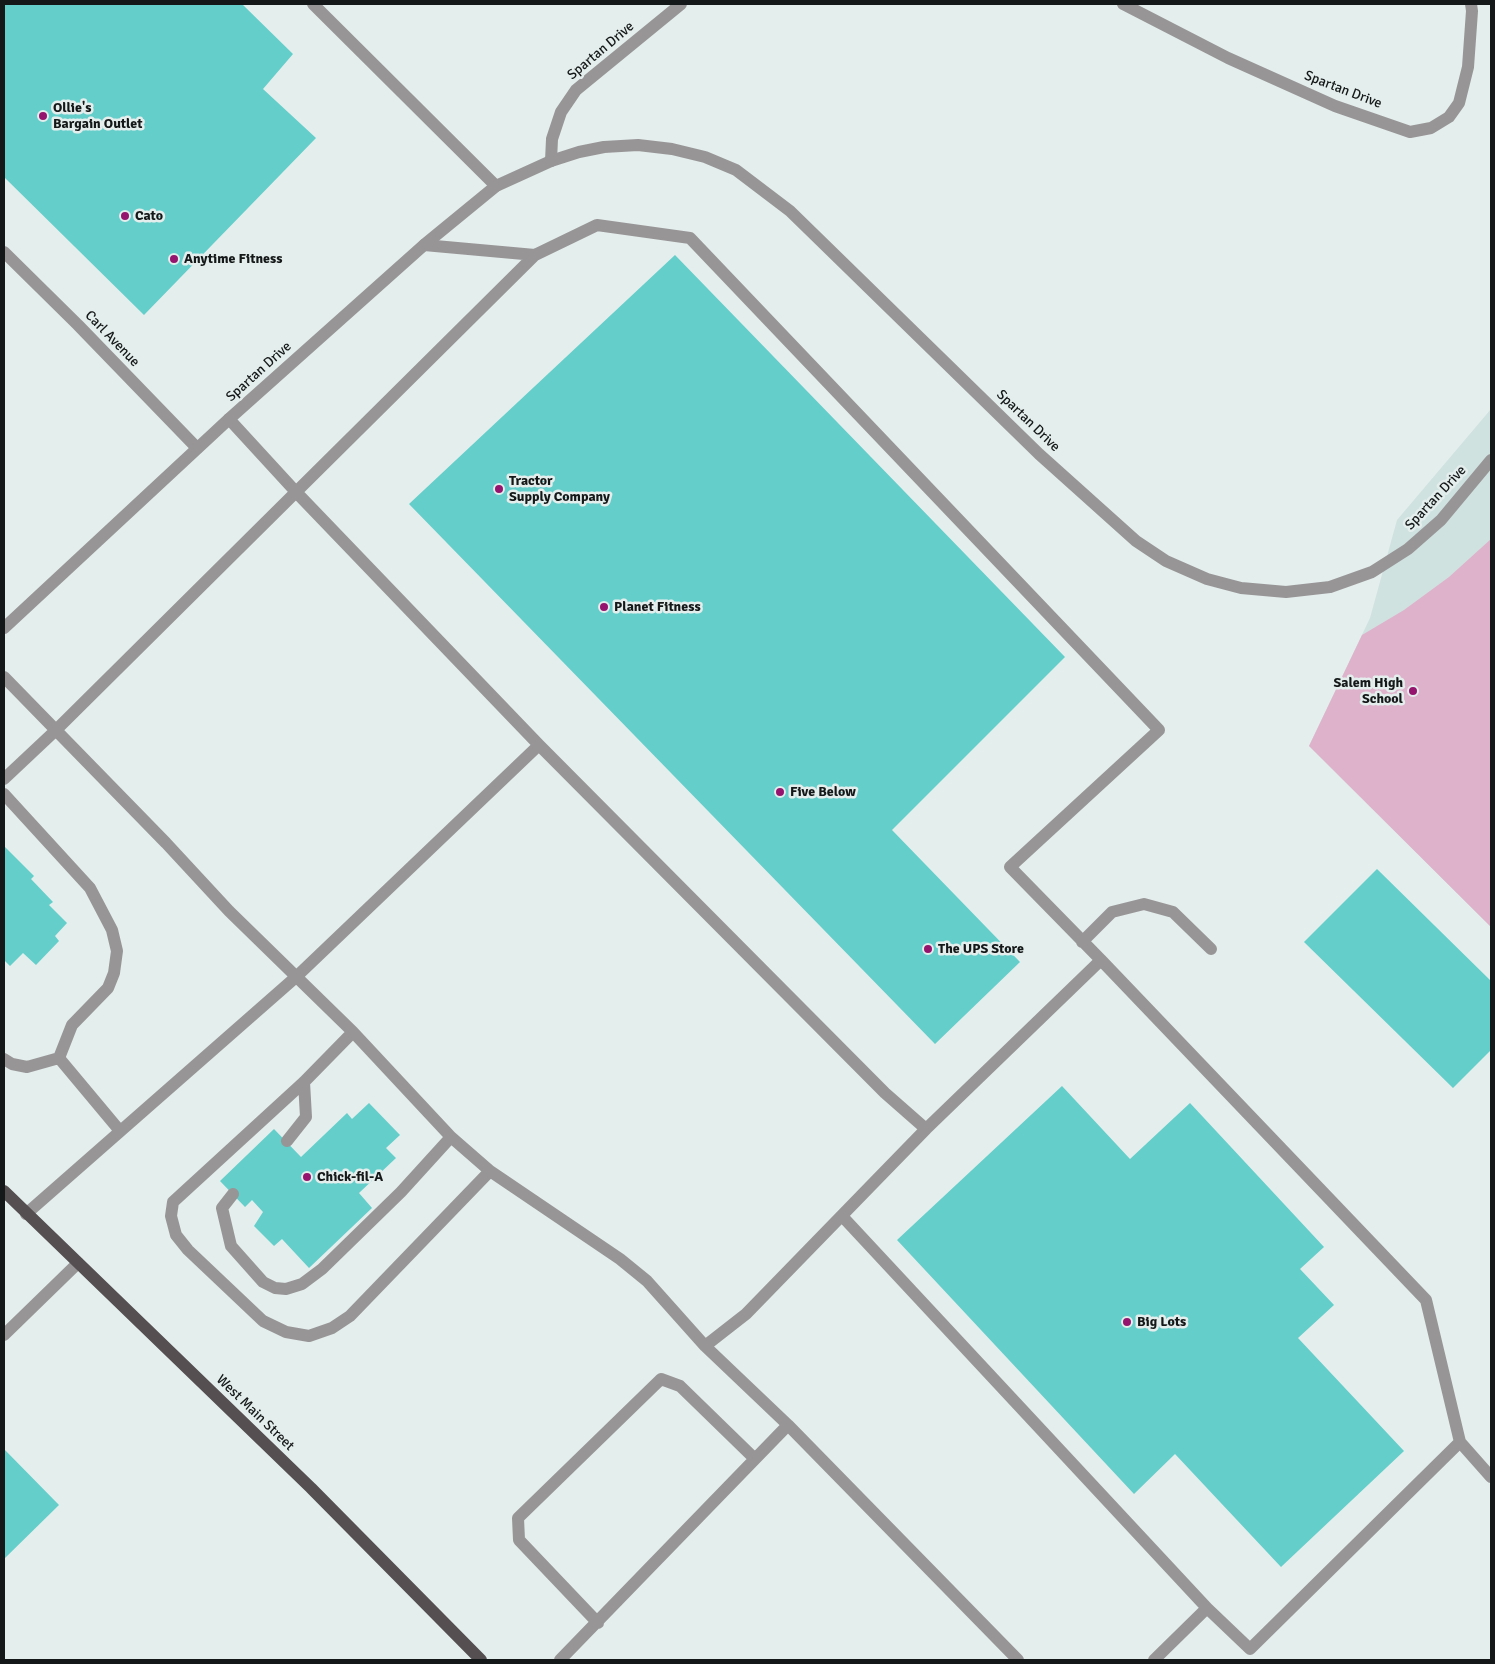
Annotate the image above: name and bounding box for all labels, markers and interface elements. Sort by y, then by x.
street label: Spartan Drive [564,18,638,84]
street label: Spartan Drive [1302,68,1384,112]
place label: Ollie's Bargain Outlet [53,100,143,132]
marker: Ollie's Bargain Outlet [37,110,49,122]
place label: Cato [135,208,163,224]
marker: Cato [119,210,131,222]
place label: Anytime Fitness [184,251,282,267]
marker: Anytime Fitness [168,253,180,265]
street label: Carl Avenue [81,307,143,371]
street label: Spartan Drive [223,338,295,406]
street label: Spartan Drive [993,387,1063,455]
street label: Spartan Drive [1402,462,1470,534]
place label: Tractor Supply Company [509,473,610,506]
marker: Tractor Supply Company [493,483,505,495]
place label: Planet Fitness [614,599,701,615]
marker: Planet Fitness [598,601,610,613]
place label: Salem High School [1334,675,1403,708]
marker: Salem High School [1407,685,1419,697]
place label: Five Below [790,784,856,800]
marker: Five Below [774,786,786,798]
place label: The UPS Store [938,941,1024,957]
marker: The UPS Store [922,943,934,955]
place label: Chick-fil-A [317,1169,383,1185]
marker: Chick-fil-A [301,1171,313,1183]
place label: Big Lots [1137,1314,1186,1330]
marker: Big Lots [1121,1316,1133,1328]
street label: West Main Street [213,1372,297,1454]

